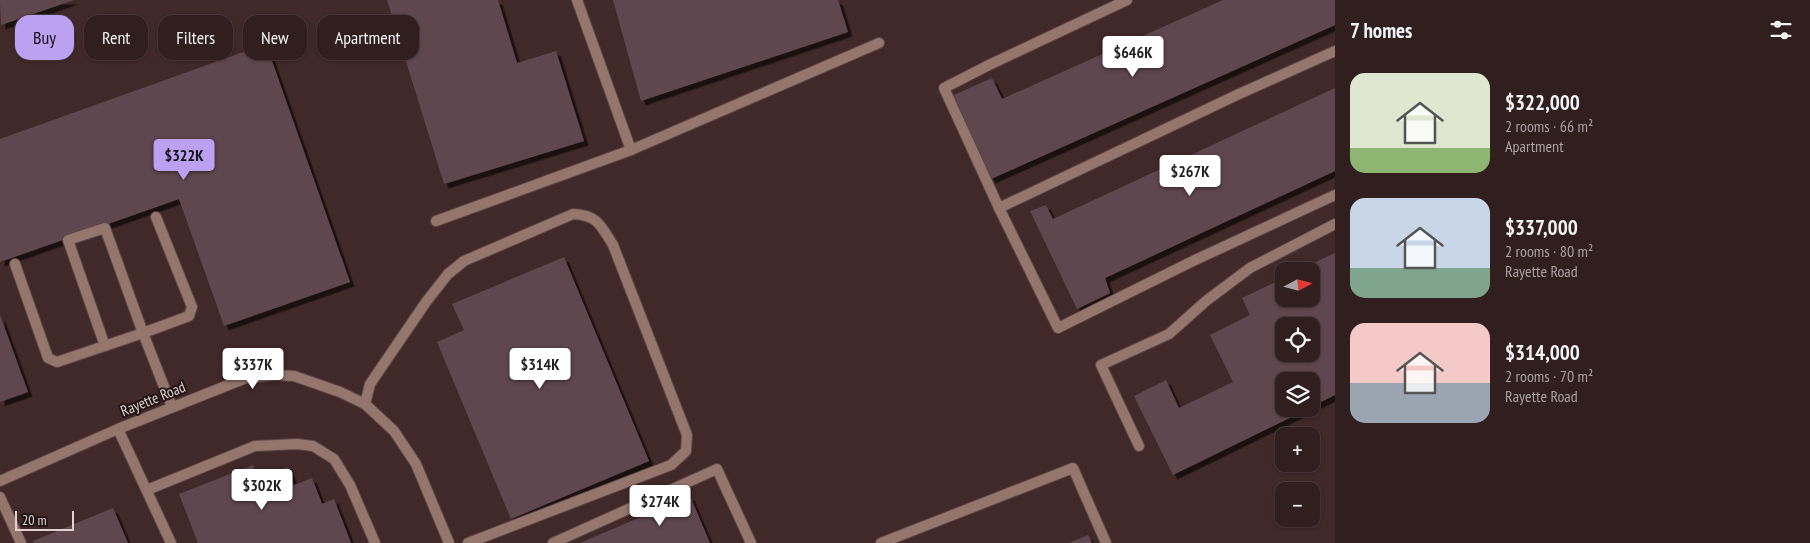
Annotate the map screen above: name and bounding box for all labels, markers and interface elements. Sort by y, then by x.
chip: Buy [15,15,74,60]
chip: Rent [84,15,148,60]
chip: Filters [158,15,233,60]
chip: New [243,15,307,60]
chip: Apartment [317,15,419,60]
icon: filters [1767,16,1795,44]
text: 7 homes [1350,17,1412,44]
pin: $646K [1098,36,1168,78]
text: $646K [1114,42,1152,62]
text: $322,000 [1505,89,1580,116]
icon: home [1390,93,1450,153]
text: 2 rooms · 66 m² [1505,116,1593,136]
text: Apartment [1505,136,1564,156]
pin: $322K [149,138,219,181]
text: $322K [165,145,203,165]
pin: $267K [1155,154,1225,197]
text: $267K [1171,161,1209,181]
text: $337,000 [1505,214,1578,241]
icon: home [1390,218,1450,278]
text: 2 rooms · 80 m² [1505,241,1593,261]
text: Rayette Road [1505,261,1578,281]
north arrow [1275,262,1320,308]
map controls [1275,262,1320,527]
button: locate [1275,317,1320,362]
text: $314,000 [1505,339,1580,366]
icon: home [1390,343,1450,403]
pin: $337K [218,348,288,390]
pin: $314K [505,348,575,390]
text: $337K [234,354,272,374]
text: $314K [521,354,559,374]
text: 2 rooms · 70 m² [1505,366,1593,386]
button: layers [1275,372,1320,417]
street label: Rayette Road [118,377,188,420]
text: Rayette Road [1505,386,1578,406]
button: + [1275,427,1320,472]
pin: $302K [227,468,297,511]
text: $302K [243,475,281,495]
button: − [1275,482,1320,527]
pin: $274K [625,484,695,527]
text: $274K [641,491,679,511]
scale bar [15,508,74,531]
text: 20 m [22,511,47,529]

